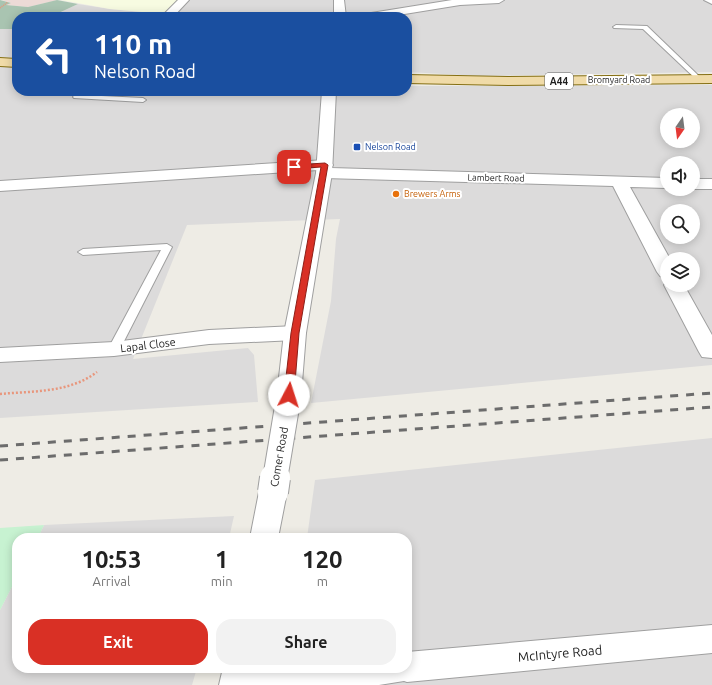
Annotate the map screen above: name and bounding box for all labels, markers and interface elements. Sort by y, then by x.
icon: left [28,28,80,80]
text: 110 m [94,28,172,59]
text: Nelson Road [94,61,196,81]
road number: A44 [545,73,573,89]
street label: Bromyard Road [588,75,650,85]
north arrow [660,108,700,148]
map controls [660,108,700,292]
marker: Nelson Road [352,142,362,152]
place label: Nelson Road [365,142,416,152]
pin [277,150,311,184]
icon: arrive [283,156,305,178]
button: sound [660,156,700,196]
street label: Lambert Road [467,173,525,183]
marker: Brewers Arms [391,189,401,199]
place label: Brewers Arms [404,189,460,199]
button: search [660,204,700,244]
button: layers [660,252,700,292]
street label: Lapal Close [120,336,176,354]
position arrow [268,374,310,416]
street label: Comer Road [268,426,290,488]
text: 10:53 [81,546,141,573]
text: 1 [215,546,228,573]
text: 120 [302,546,343,573]
text: Arrival [92,574,130,588]
text: min [211,574,233,588]
text: m [317,574,328,588]
button: Exit [28,619,208,665]
button: Share [216,619,396,665]
street label: McIntyre Road [517,642,603,664]

